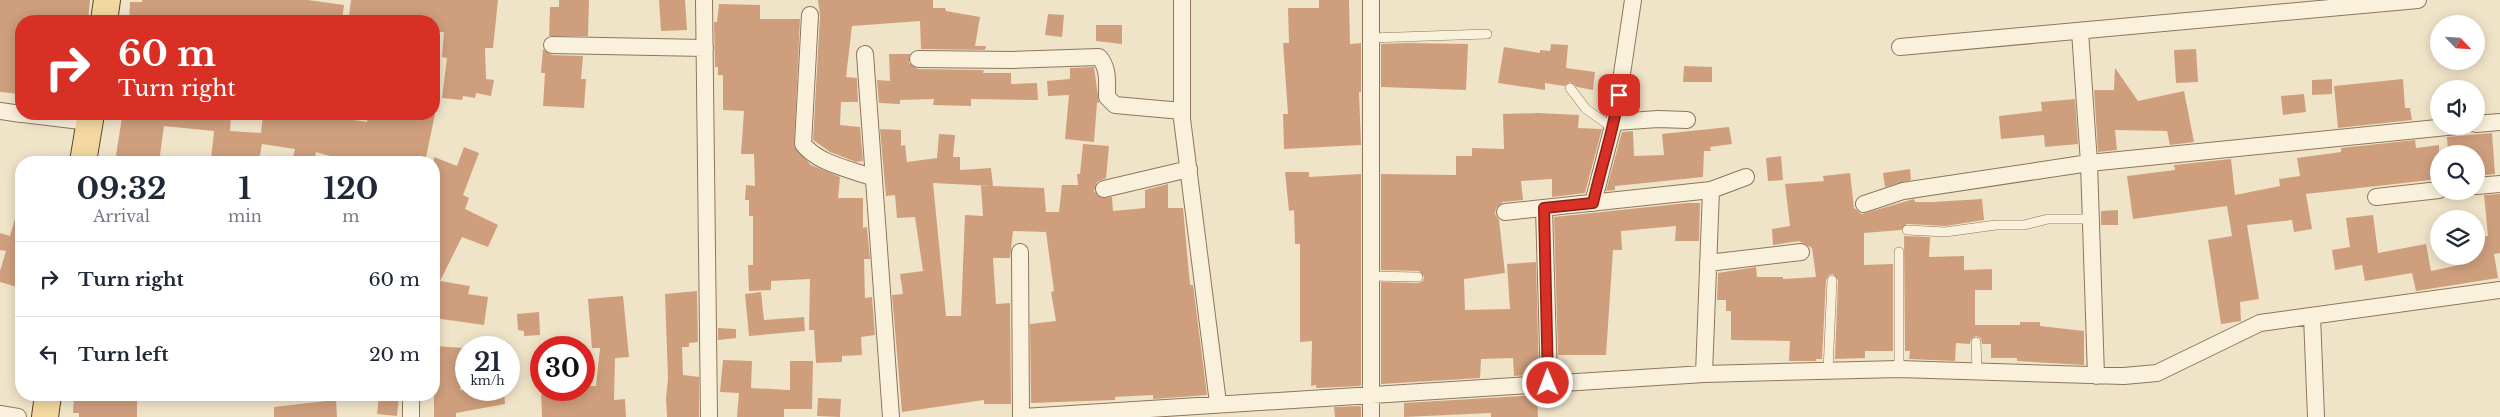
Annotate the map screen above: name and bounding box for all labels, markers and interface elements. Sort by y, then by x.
north arrow [2430,15,2485,70]
map controls [2430,15,2485,265]
text: 60 m [118,32,216,75]
icon: right [35,35,100,100]
pin [1598,74,1640,116]
text: Turn right [118,75,236,102]
button: sound [2430,80,2485,135]
icon: arrive [1605,81,1633,109]
button: search [2430,145,2485,200]
text: 09:32 [77,170,167,207]
text: 1 [238,170,251,207]
text: 120 [323,170,378,207]
text: Arrival [93,206,150,226]
text: min [228,206,262,226]
text: m [342,206,359,226]
button: layers [2430,210,2485,265]
icon: right [35,265,63,293]
text: Turn right [78,268,184,291]
text: 60 m [368,268,420,291]
speed limit sign: 30 [530,336,595,401]
icon: left [35,340,63,368]
text: Turn left [78,343,169,366]
text: 20 m [369,343,420,366]
text: 21 [474,347,501,378]
position arrow [1521,356,1573,408]
text: km/h [470,373,505,388]

